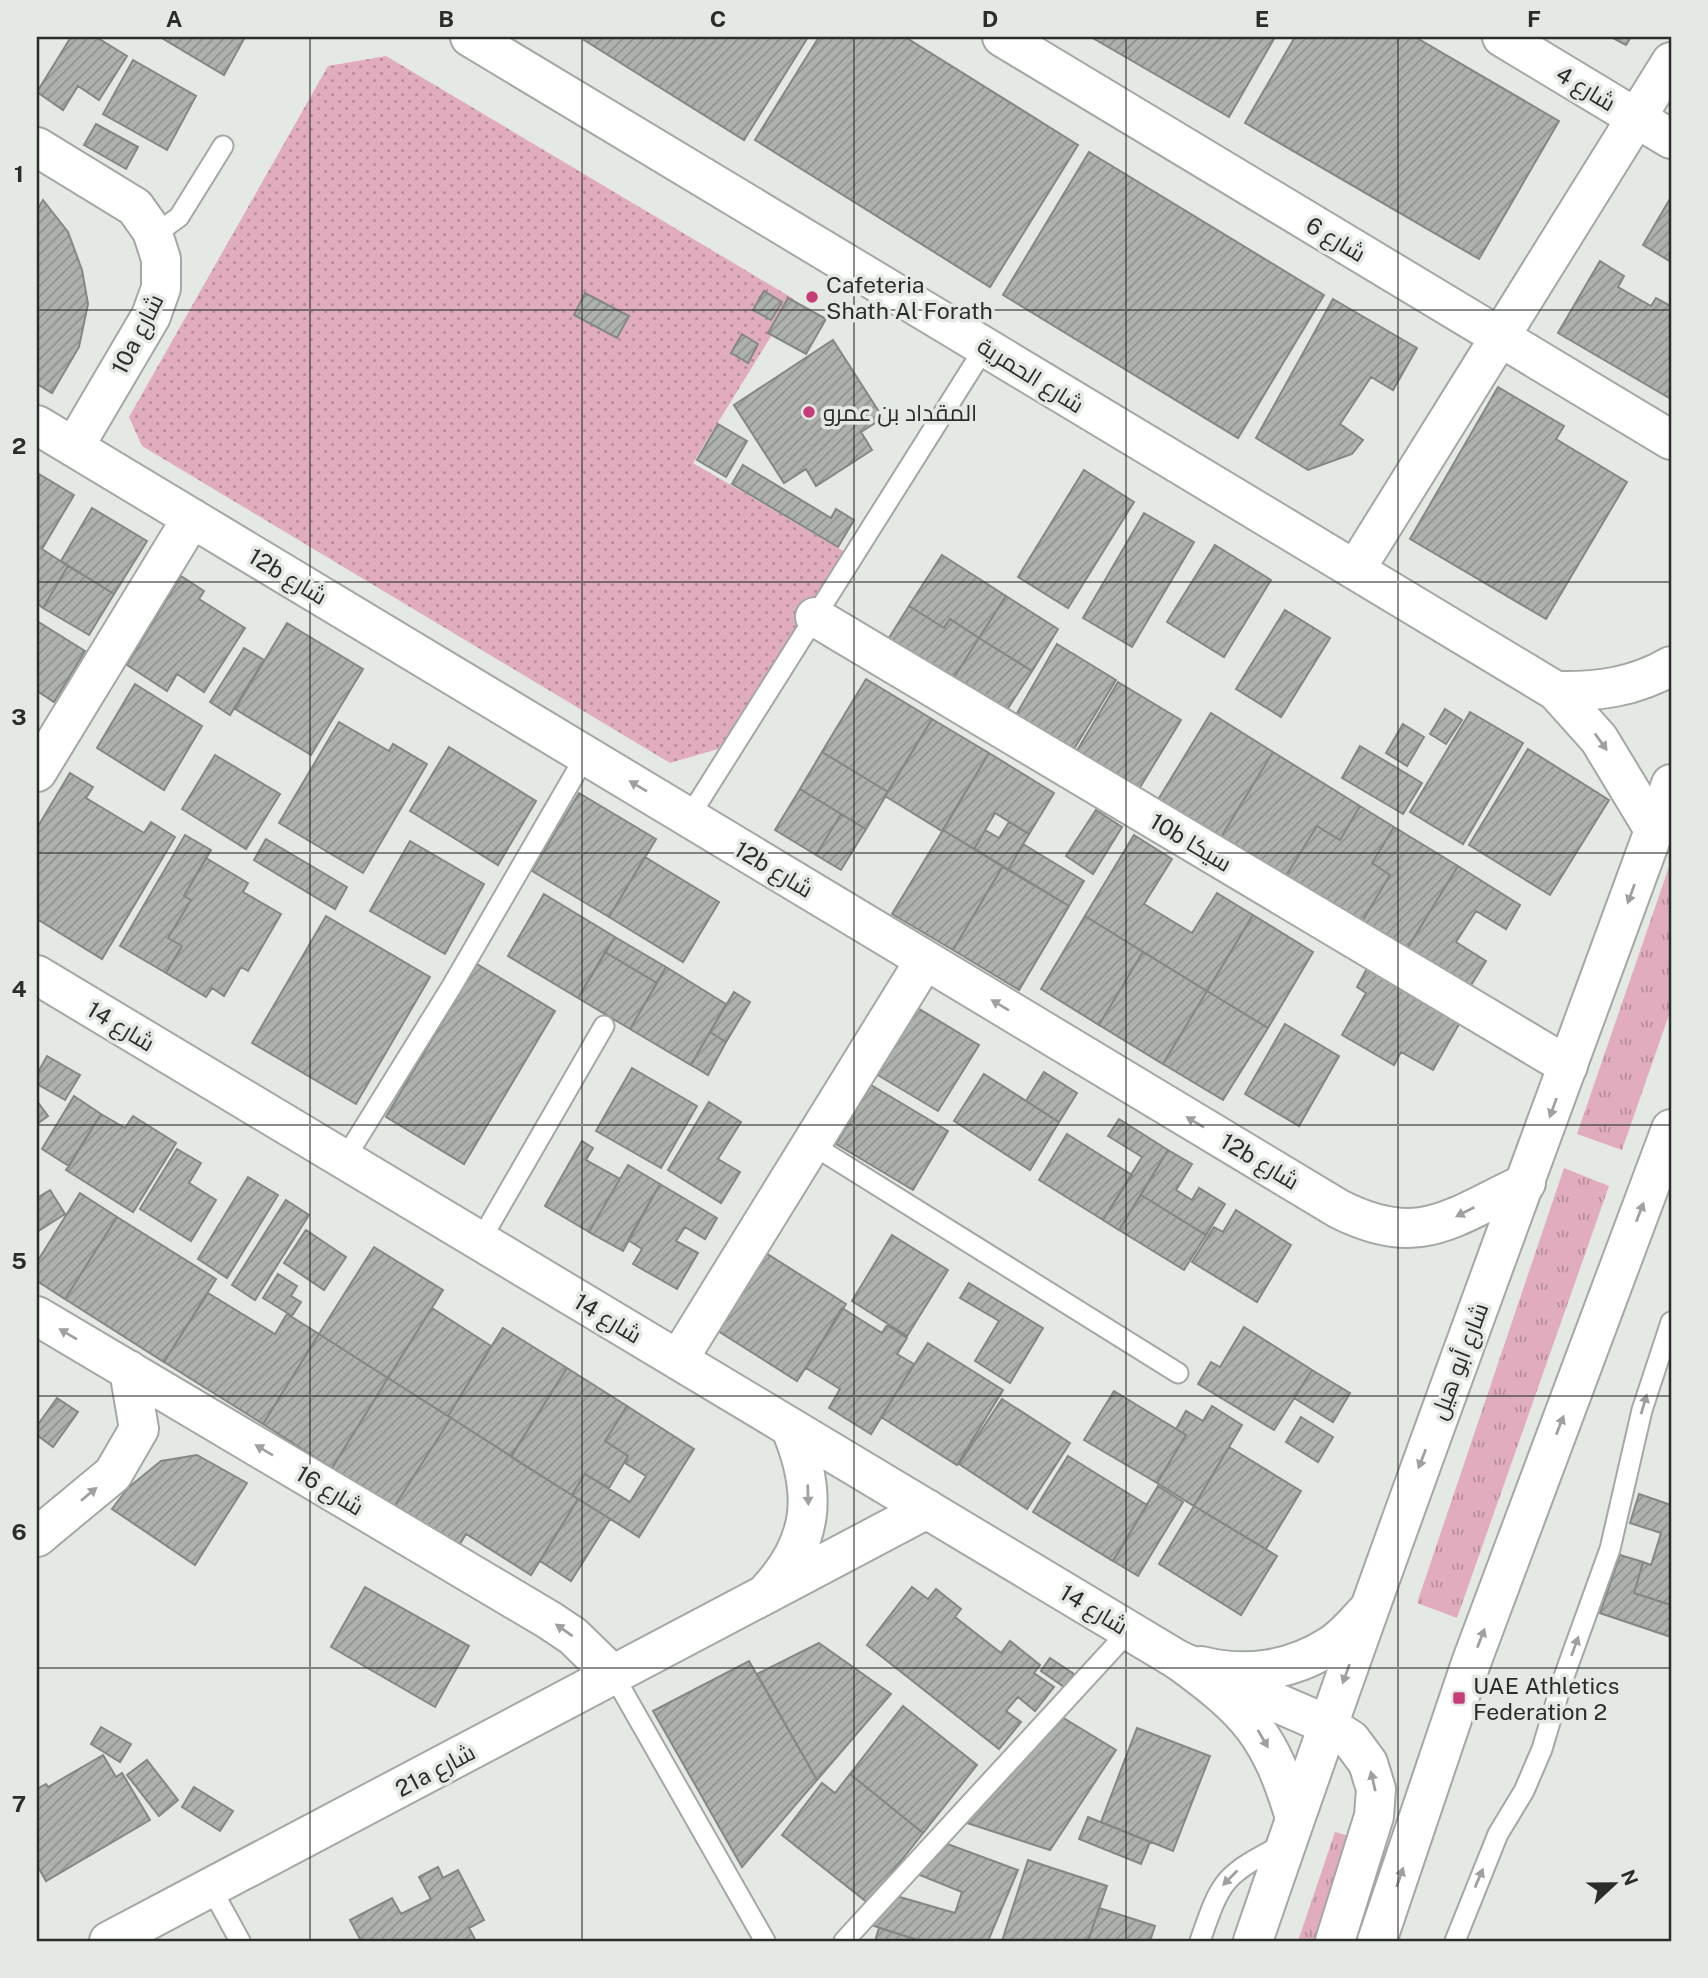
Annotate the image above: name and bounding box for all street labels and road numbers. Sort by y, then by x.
street label: شارع 4 [1550,60,1621,119]
street label: شارع 6 [1300,211,1371,270]
street label: 10a شارع [105,289,171,380]
street label: شارع الحمرية [971,332,1089,421]
street label: 12b شارع [242,542,332,612]
street label: 10b سيكا [1145,807,1237,877]
street label: 12b شارع [728,835,818,905]
street label: شارع 14 [81,995,160,1059]
street label: 12b شارع [1214,1127,1304,1197]
street label: شارع 14 [568,1287,647,1351]
street label: شارع أبو هيل [1424,1299,1496,1424]
street label: شارع 16 [290,1459,369,1523]
street label: شارع 14 [1054,1578,1133,1642]
street label: 21a شارع [391,1738,481,1805]

